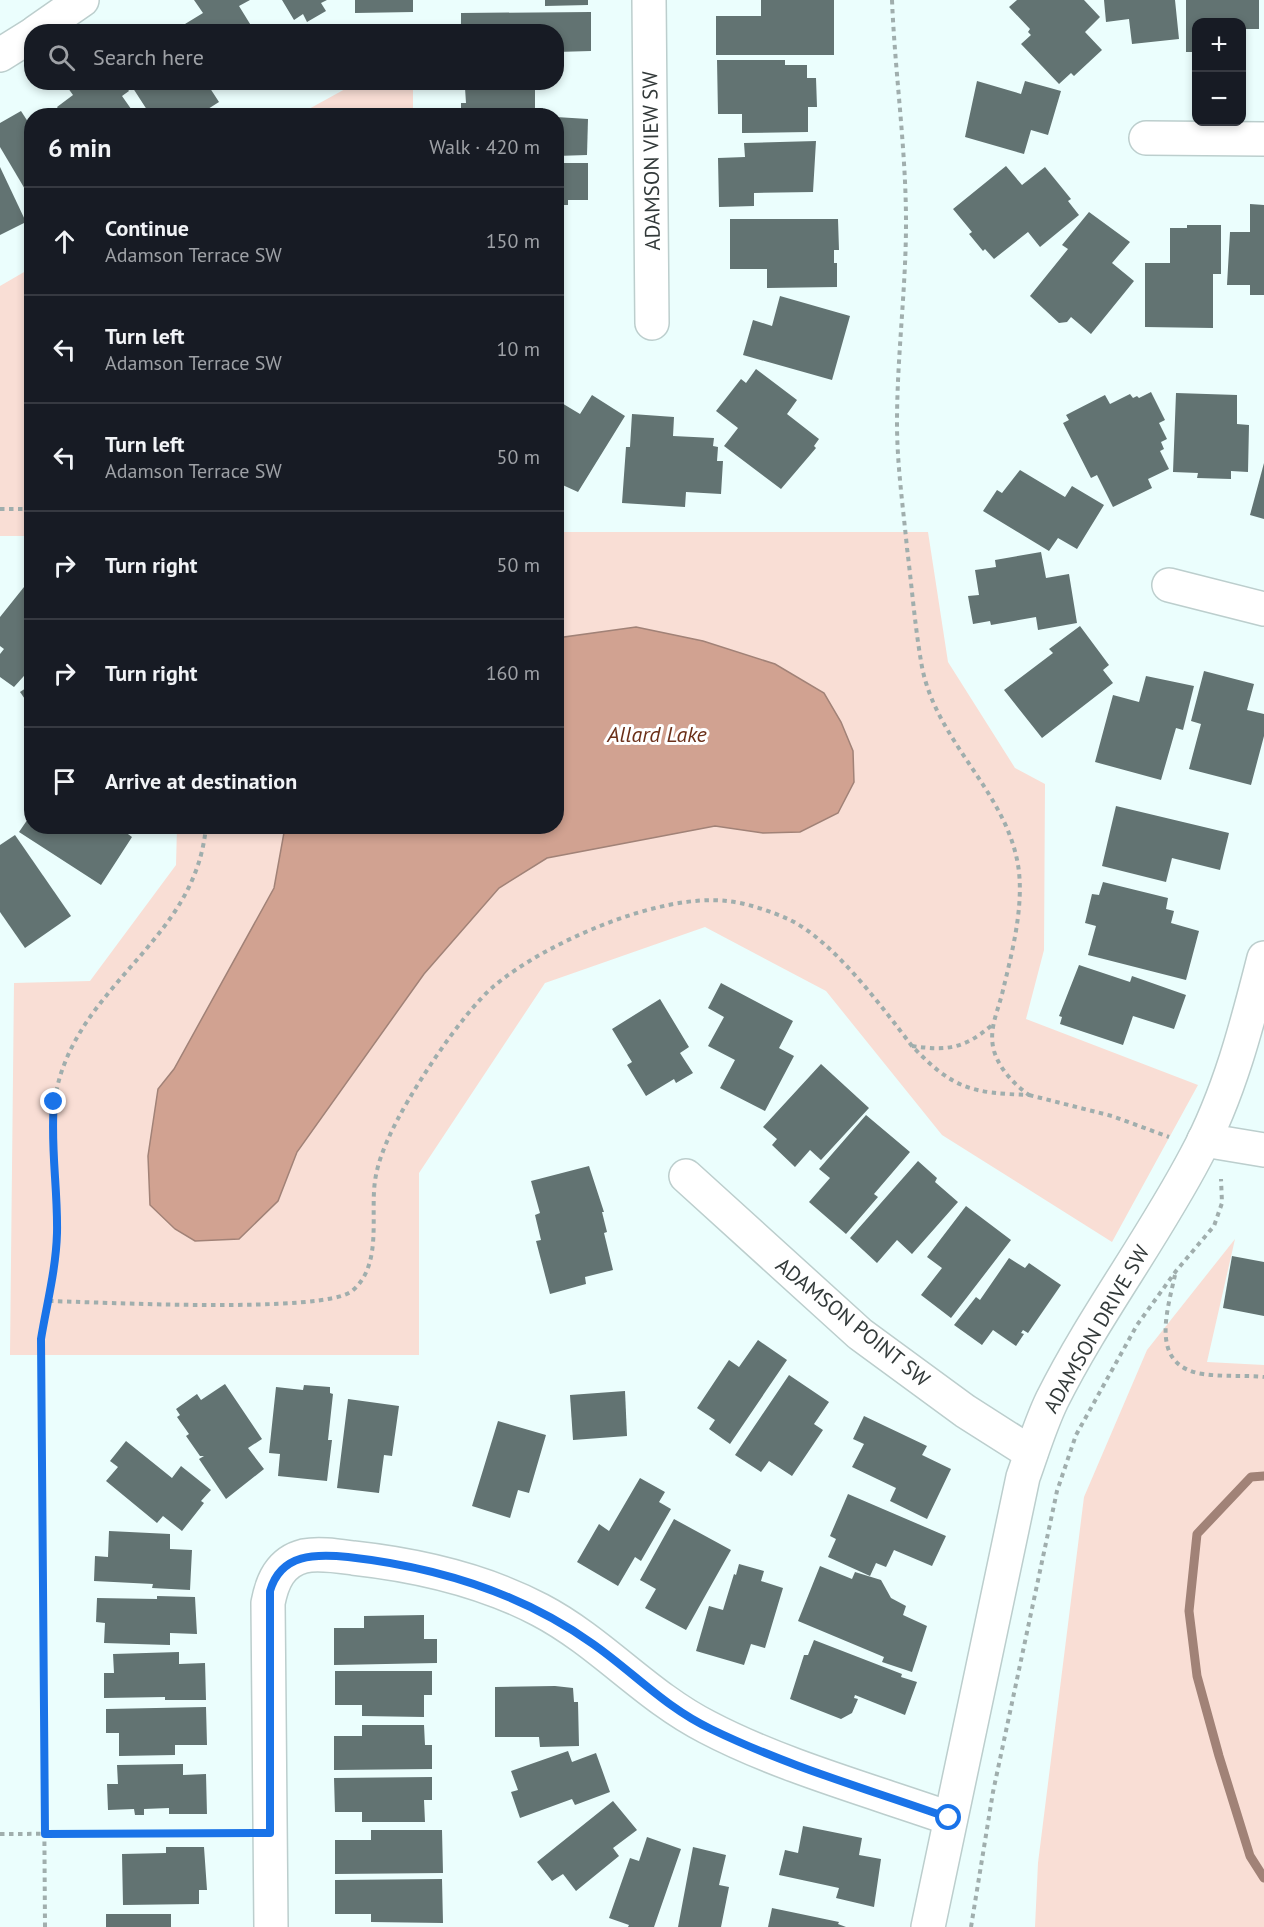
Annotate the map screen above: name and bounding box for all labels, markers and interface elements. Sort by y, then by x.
map controls [1192,18,1246,126]
button: + [1192,18,1246,72]
search box [24,24,564,90]
icon: search [45,41,78,74]
text: Search here [93,43,204,71]
street label: ADAMSON VIEW SW [636,71,666,251]
button: − [1192,72,1246,126]
text: 6 min [48,131,111,164]
text: Walk · 420 m [429,134,540,160]
text: Continue [105,214,189,242]
icon: ahead [48,225,81,258]
text: 150 m [486,228,540,254]
text: Adamson Terrace SW [105,242,282,268]
text: Turn left [105,322,185,350]
icon: left [48,333,81,366]
text: 10 m [497,336,540,362]
text: Adamson Terrace SW [105,350,282,376]
text: Turn left [105,430,185,458]
icon: left [48,441,81,474]
text: 50 m [497,444,540,470]
text: Adamson Terrace SW [105,458,282,484]
icon: right [48,549,81,582]
text: Turn right [105,551,197,579]
text: 50 m [497,552,540,578]
icon: right [48,657,81,690]
text: Turn right [105,659,197,687]
text: 160 m [486,660,540,686]
water label: Allard Lake [606,720,708,748]
icon: arrive [48,765,81,798]
text: Arrive at destination [105,767,297,795]
route end [40,1088,66,1114]
street label: ADAMSON DRIVE SW [1037,1240,1155,1418]
street label: ADAMSON POINT SW [770,1252,936,1393]
route start [935,1804,961,1830]

